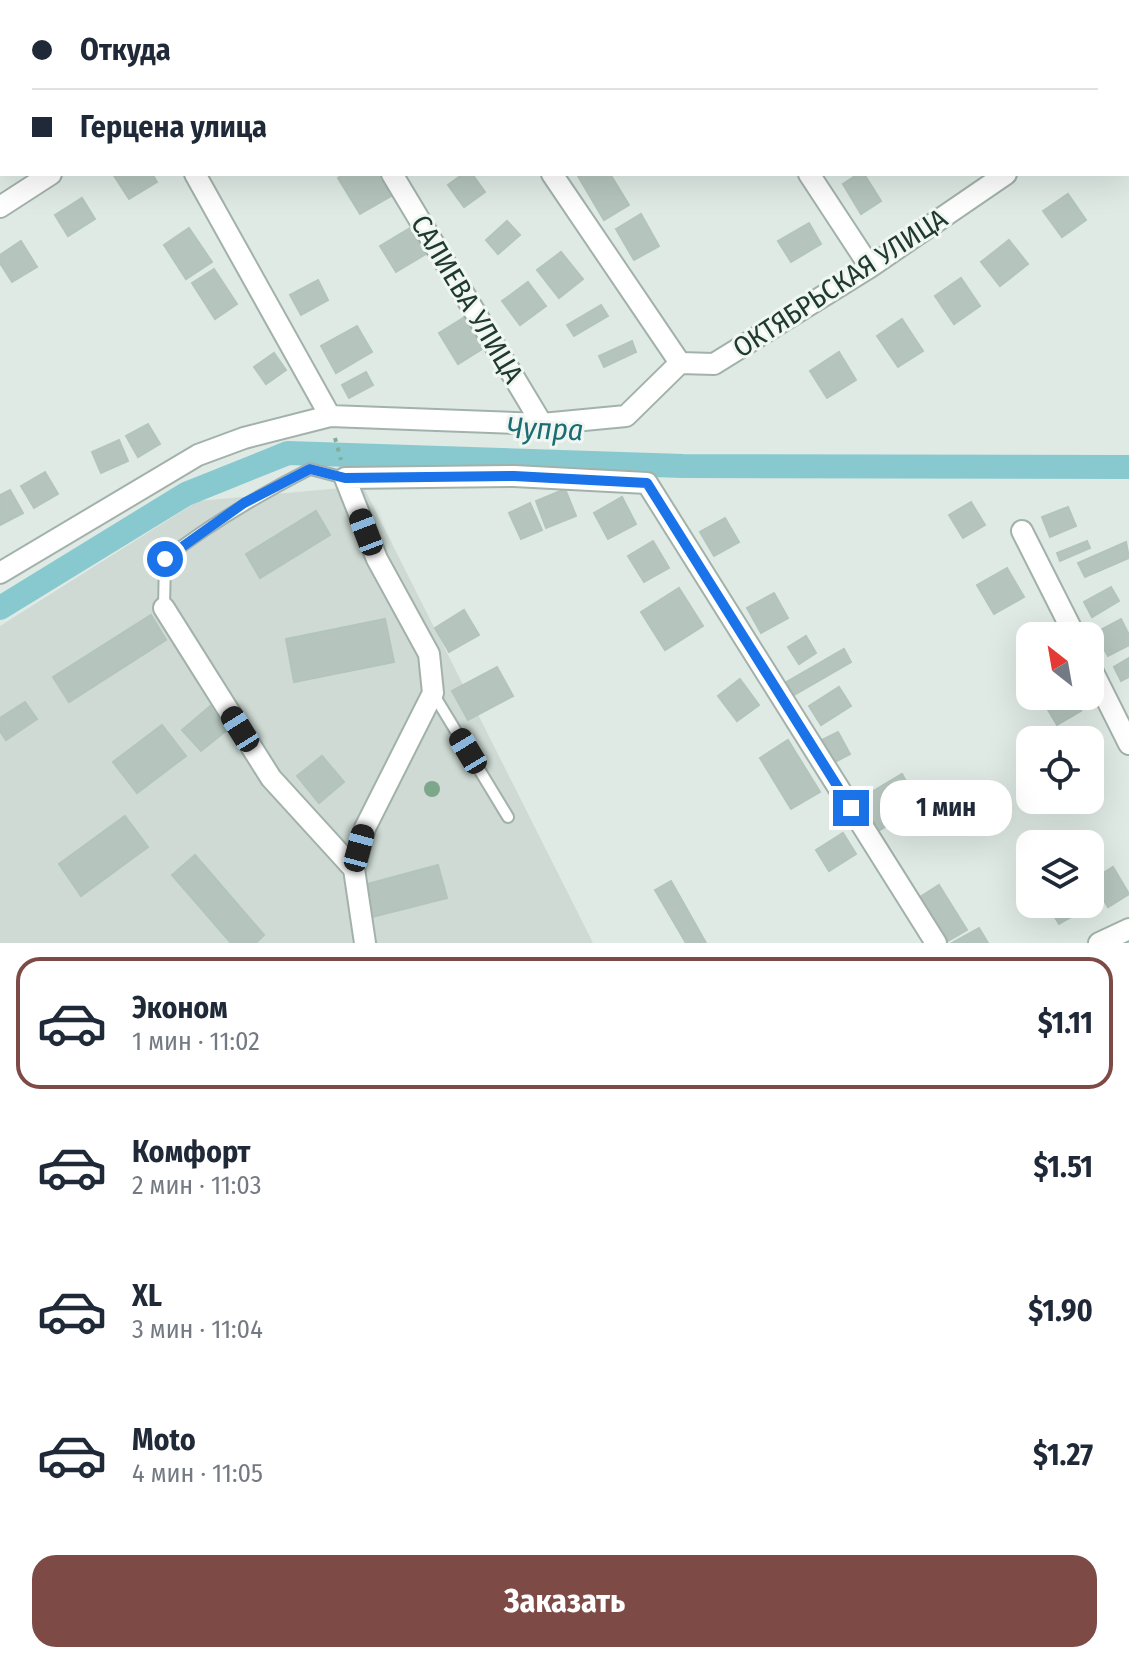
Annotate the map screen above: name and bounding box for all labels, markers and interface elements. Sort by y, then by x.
text: Откуда [80,32,171,68]
text: Герцена улица [80,109,267,145]
street label: ОКТЯБРЬСКАЯ УЛИЦА [727,201,953,364]
street label: САЛИЕВА УЛИЦА [404,209,530,389]
water label: Чупра [506,410,584,448]
car [346,505,386,559]
route start [147,541,183,577]
north arrow [1016,622,1104,710]
map controls [1016,622,1104,918]
car [217,702,263,756]
car [445,724,491,778]
button: locate [1016,726,1104,814]
callout: 1 мин [879,780,1011,836]
route end [833,790,869,826]
text: 1 мин [916,792,976,823]
car [341,822,377,874]
button: layers [1016,830,1104,918]
icon: car [36,987,108,1059]
text: Эконом [132,990,228,1026]
text: $1.11 [1038,1005,1093,1041]
text: 1 мин · 11:02 [132,1026,260,1057]
icon: car [36,1131,108,1203]
text: Комфорт [132,1134,250,1170]
text: $1.51 [1033,1149,1093,1185]
text: 2 мин · 11:03 [132,1170,261,1201]
icon: car [36,1275,108,1347]
text: XL [132,1278,162,1314]
text: $1.90 [1028,1293,1093,1329]
text: 3 мин · 11:04 [132,1314,263,1345]
icon: car [36,1419,108,1491]
text: Moto [132,1422,196,1458]
text: $1.27 [1033,1437,1093,1473]
text: 4 мин · 11:05 [132,1458,263,1489]
button: Заказать [32,1555,1097,1647]

